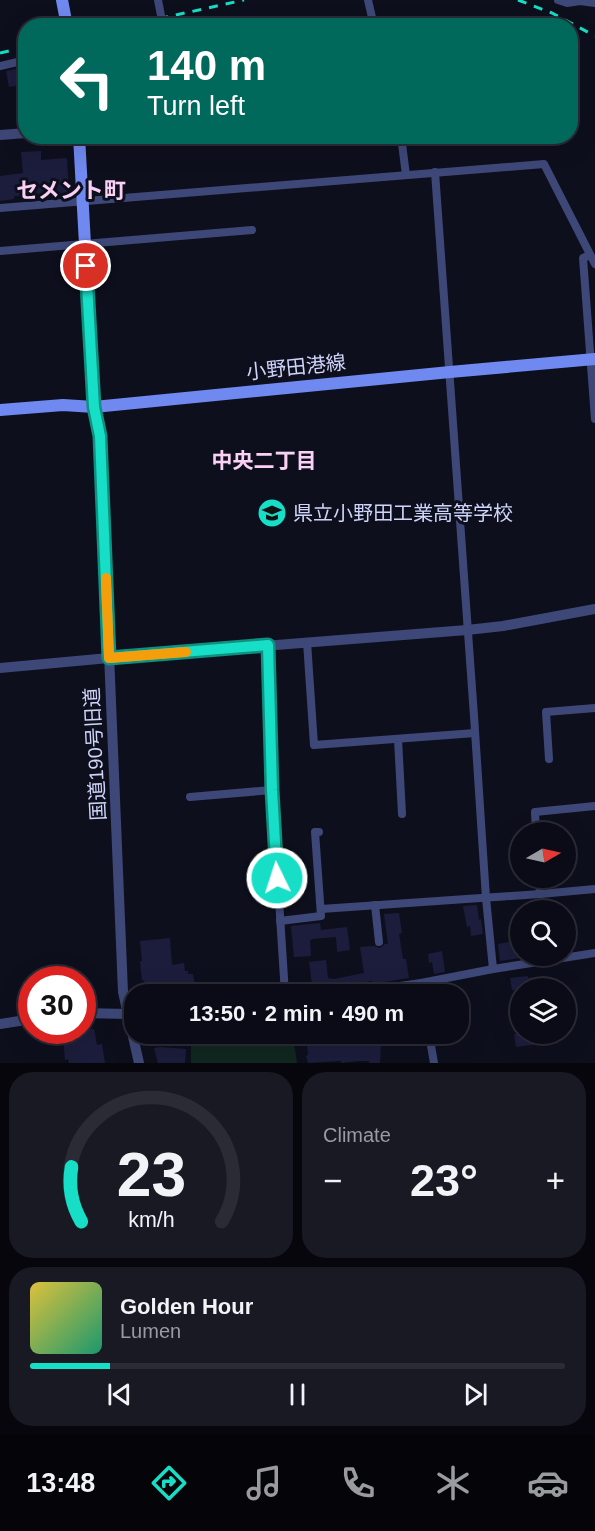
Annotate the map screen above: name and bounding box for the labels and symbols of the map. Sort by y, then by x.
district label: セメント町 [16,178,126,203]
pin [60,240,111,291]
street label: 小野田港線 [245,351,347,383]
district label: 中央二丁目 [212,449,317,472]
school or university icon: 県立小野田工業高等学校 [256,497,288,529]
place label: 県立小野田工業高等学校 [293,502,513,524]
street label: 国道190号旧道 [81,687,109,821]
north arrow [510,822,576,888]
position arrow [245,846,309,910]
speed limit sign: 30 [18,966,96,1044]

